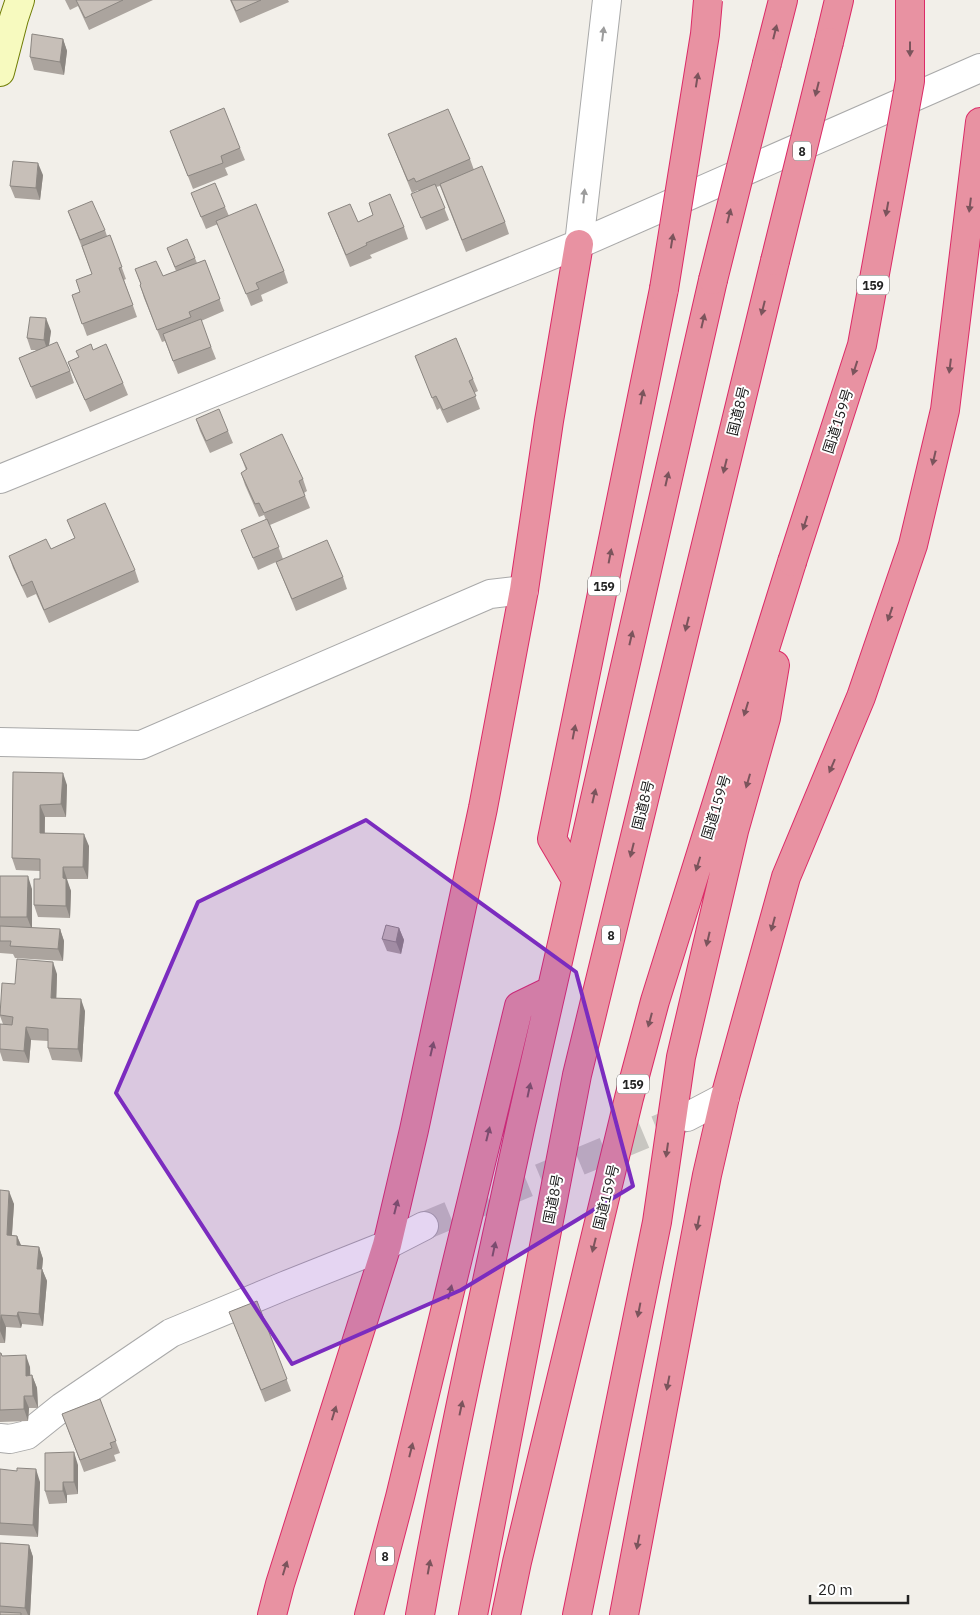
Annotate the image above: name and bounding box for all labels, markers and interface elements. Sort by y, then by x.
one-way arrow [771,24,779,39]
one-way arrow [599,26,607,42]
one-way arrow [906,41,914,57]
one-way arrow [694,72,702,88]
one-way arrow [813,82,821,97]
road number: 8 [793,142,811,160]
one-way arrow [580,187,588,203]
one-way arrow [966,197,974,213]
one-way arrow [883,202,891,218]
one-way arrow [725,208,733,223]
one-way arrow [668,233,676,249]
road number: 159 [857,276,889,294]
one-way arrow [759,301,767,316]
one-way arrow [699,313,707,328]
one-way arrow [946,358,954,374]
one-way arrow [851,361,858,376]
street label: 国道8号 [723,384,753,438]
street label: 国道159号 [819,386,857,456]
one-way arrow [639,388,647,404]
one-way arrow [930,450,938,465]
one-way arrow [721,459,729,474]
one-way arrow [663,472,671,487]
one-way arrow [800,515,808,530]
one-way arrow [606,548,614,563]
road number: 159 [588,576,620,596]
one-way arrow [886,607,894,622]
one-way arrow [682,617,690,632]
one-way arrow [627,629,635,645]
one-way arrow [742,702,750,717]
one-way arrow [570,725,578,740]
one-way arrow [828,759,836,773]
street label: 国道159号 [698,772,734,842]
one-way arrow [743,774,751,789]
street label: 国道8号 [628,778,658,832]
one-way arrow [590,788,598,803]
one-way arrow [628,843,636,858]
one-way arrow [694,857,702,872]
one-way arrow [768,917,776,932]
road number: 8 [602,926,620,944]
one-way arrow [704,931,712,946]
one-way arrow [646,1012,654,1027]
one-way arrow [428,1041,436,1056]
road number: 159 [617,1074,649,1094]
one-way arrow [525,1082,533,1097]
one-way arrow [484,1127,492,1142]
one-way arrow [663,1142,671,1158]
street label: 国道159号 [589,1162,623,1232]
street label: 国道8号 [539,1173,567,1225]
one-way arrow [392,1200,400,1215]
one-way arrow [694,1215,702,1231]
one-way arrow [590,1238,598,1253]
one-way arrow [490,1241,498,1256]
one-way arrow [446,1285,454,1300]
one-way arrow [635,1302,643,1317]
one-way arrow [664,1375,672,1391]
one-way arrow [457,1400,465,1415]
one-way arrow [330,1405,338,1420]
one-way arrow [407,1442,415,1457]
one-way arrow [634,1535,642,1550]
road number: 8 [376,1546,394,1565]
one-way arrow [425,1559,433,1575]
one-way arrow [281,1560,289,1575]
scale bar [810,1572,908,1604]
text: 20 m [818,1580,853,1599]

